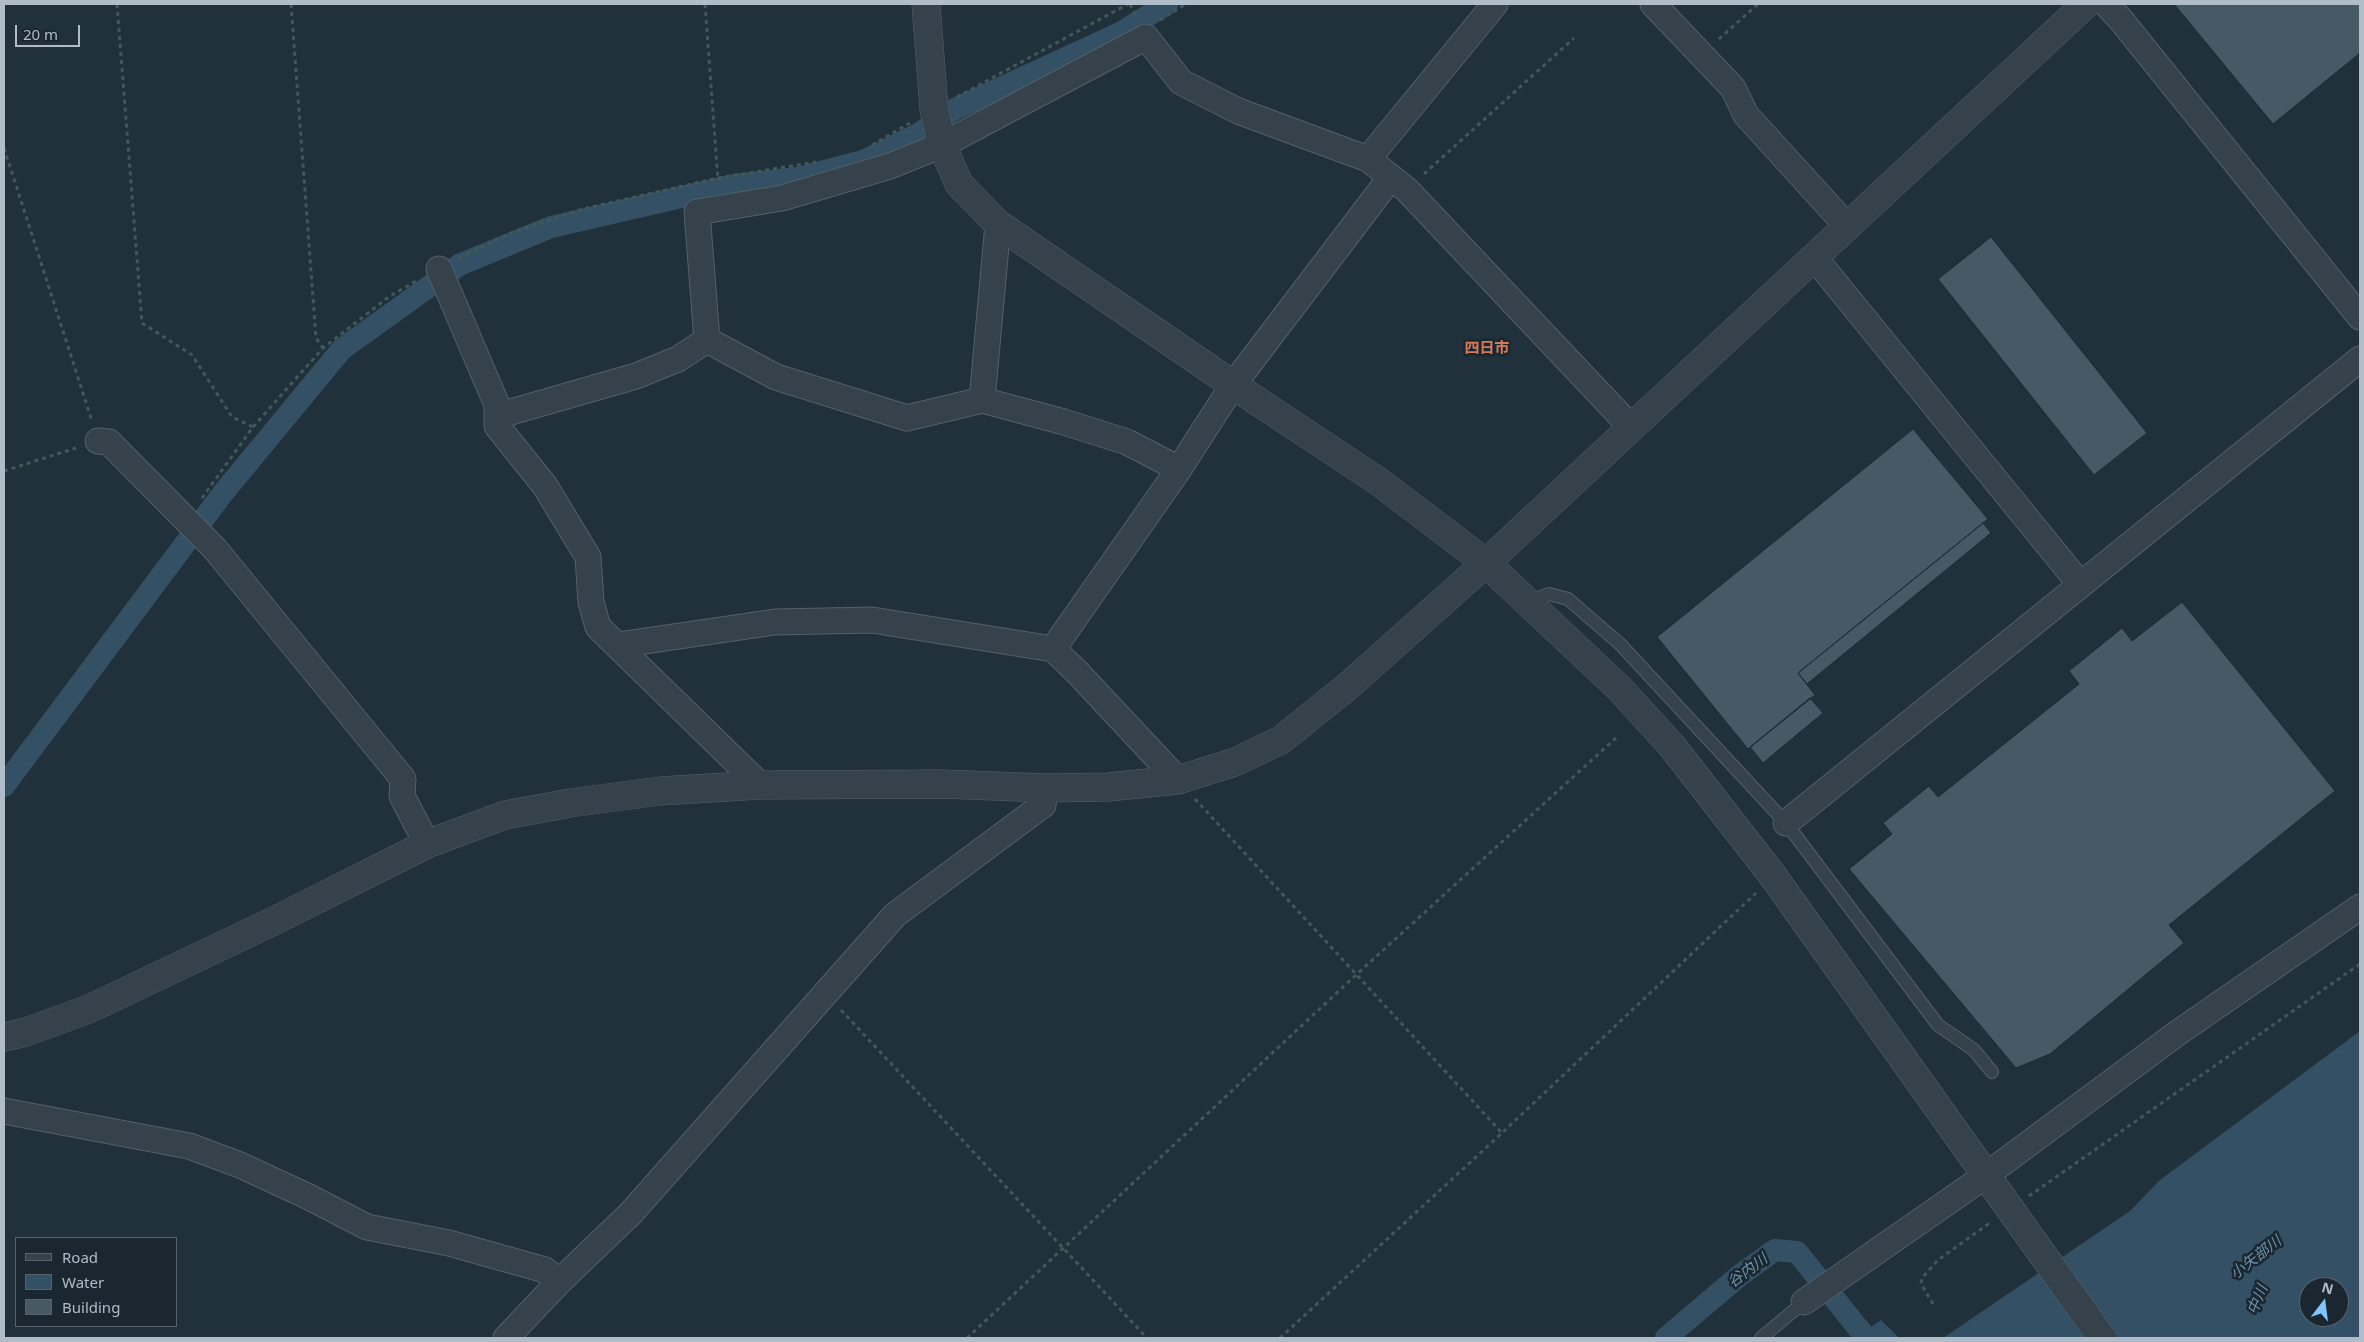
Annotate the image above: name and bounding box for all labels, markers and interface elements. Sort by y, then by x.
scale bar [18,15,82,47]
text: 20 m [23,24,58,44]
district label: 四日市 [1465,340,1509,358]
water label: 小矢部川 [2227,1232,2285,1284]
legend [15,1237,178,1327]
text: Road [62,1247,98,1267]
water label: 谷内川 [1725,1250,1771,1292]
text: Water [62,1272,104,1292]
north arrow [2299,1277,2349,1327]
text: N [2320,1277,2336,1299]
water label: 中川 [2244,1283,2272,1317]
text: Building [62,1297,120,1317]

